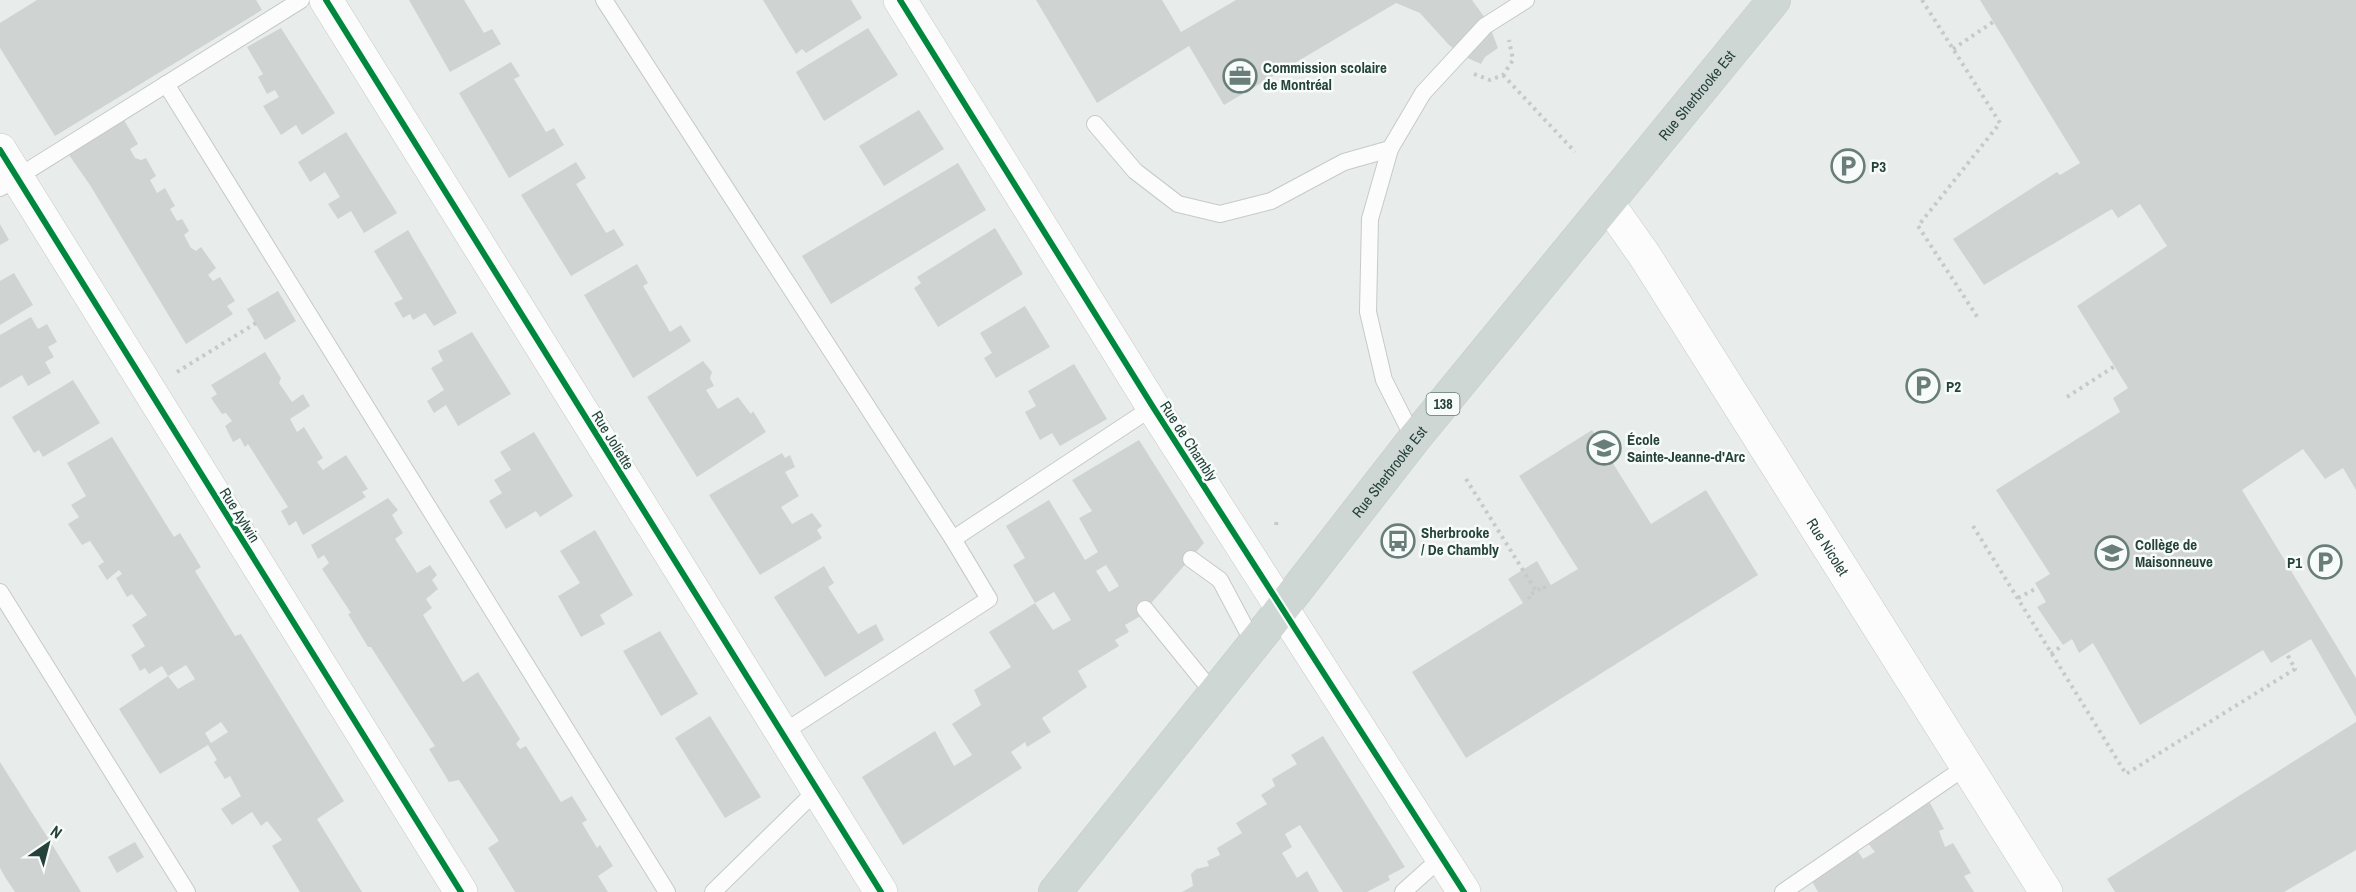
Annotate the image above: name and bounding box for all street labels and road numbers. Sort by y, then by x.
street label: Rue Sherbrooke Est [1653,45,1740,144]
road number: 138 [1426,393,1460,415]
street label: Rue de Chambly [1155,397,1223,486]
street label: Rue Joliette [587,407,639,474]
street label: Rue Sherbrooke Est [1346,421,1432,522]
street label: Rue Aylwin [215,483,265,547]
street label: Rue Nicolet [1802,514,1855,580]

